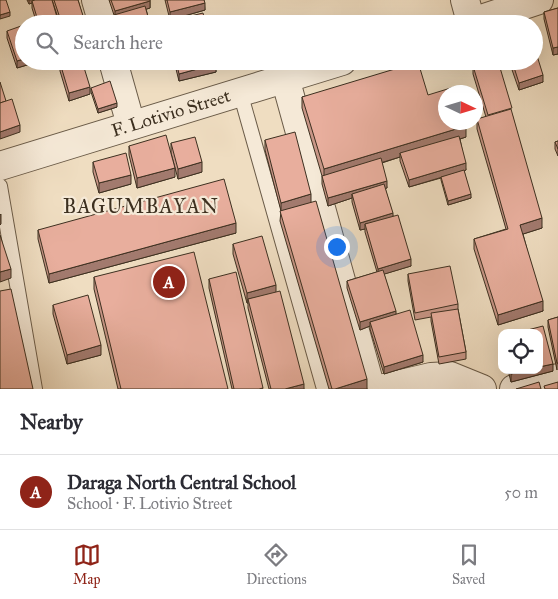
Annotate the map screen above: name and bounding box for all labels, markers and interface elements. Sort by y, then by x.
search box [15,15,543,70]
icon: search [33,29,61,57]
text: Search here [73,31,163,54]
street label: F. Lotivio Street [109,84,234,142]
north arrow [438,85,483,130]
district label: BAGUMBAYAN [63,194,219,218]
your location [324,234,350,260]
pin: A [153,263,185,301]
map controls [498,329,543,374]
button: locate [498,329,543,374]
text: Nearby [20,409,83,435]
text: Daraga North Central School [67,471,296,494]
text: A [31,483,41,502]
text: 50 m [504,483,538,502]
text: School · F. Lotivio Street [67,494,232,513]
tab: Map [73,541,101,588]
tab: Directions [246,541,307,588]
tab: Saved [452,541,485,588]

